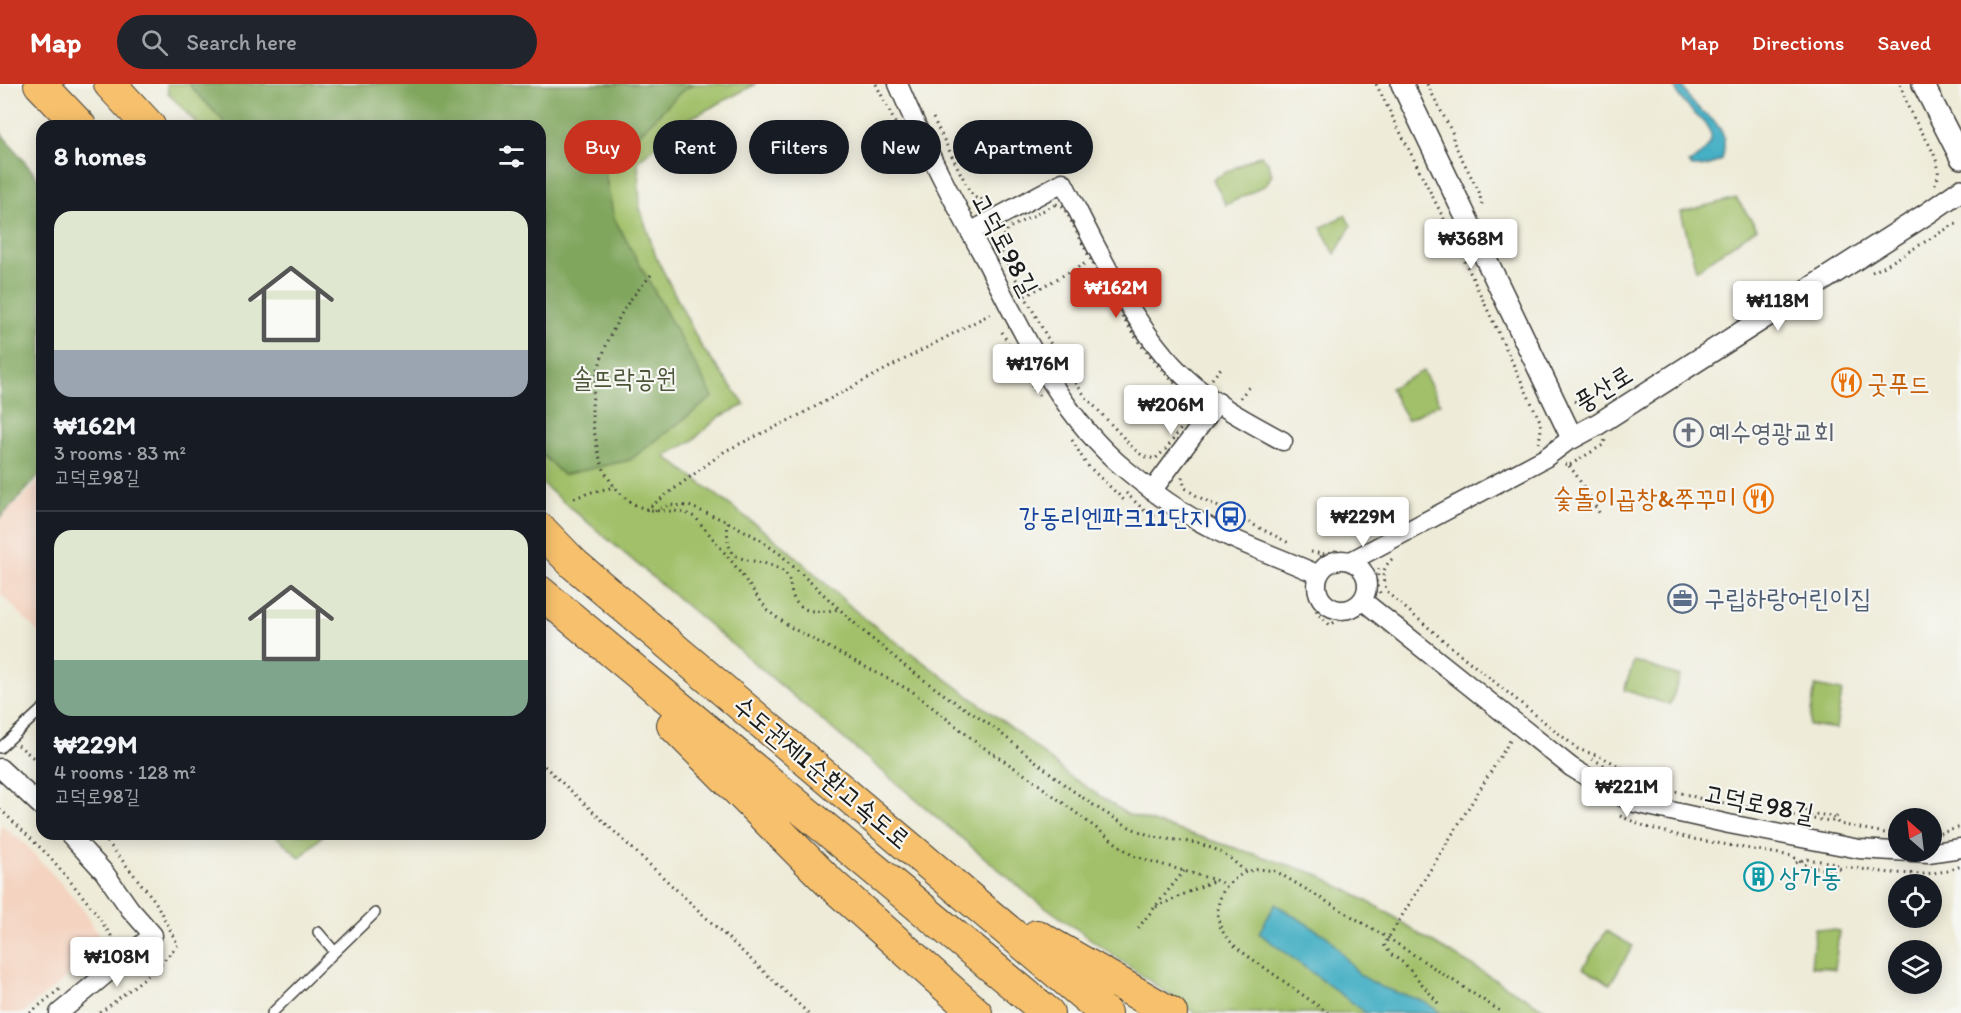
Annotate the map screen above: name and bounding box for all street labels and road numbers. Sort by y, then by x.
street label: 고덕로98길 [965,187,1045,301]
street label: 풍산로 [1568,358,1638,418]
street label: 수도권제1순환고속도로 [727,689,917,855]
street label: 고덕로98길 [1701,777,1817,829]

